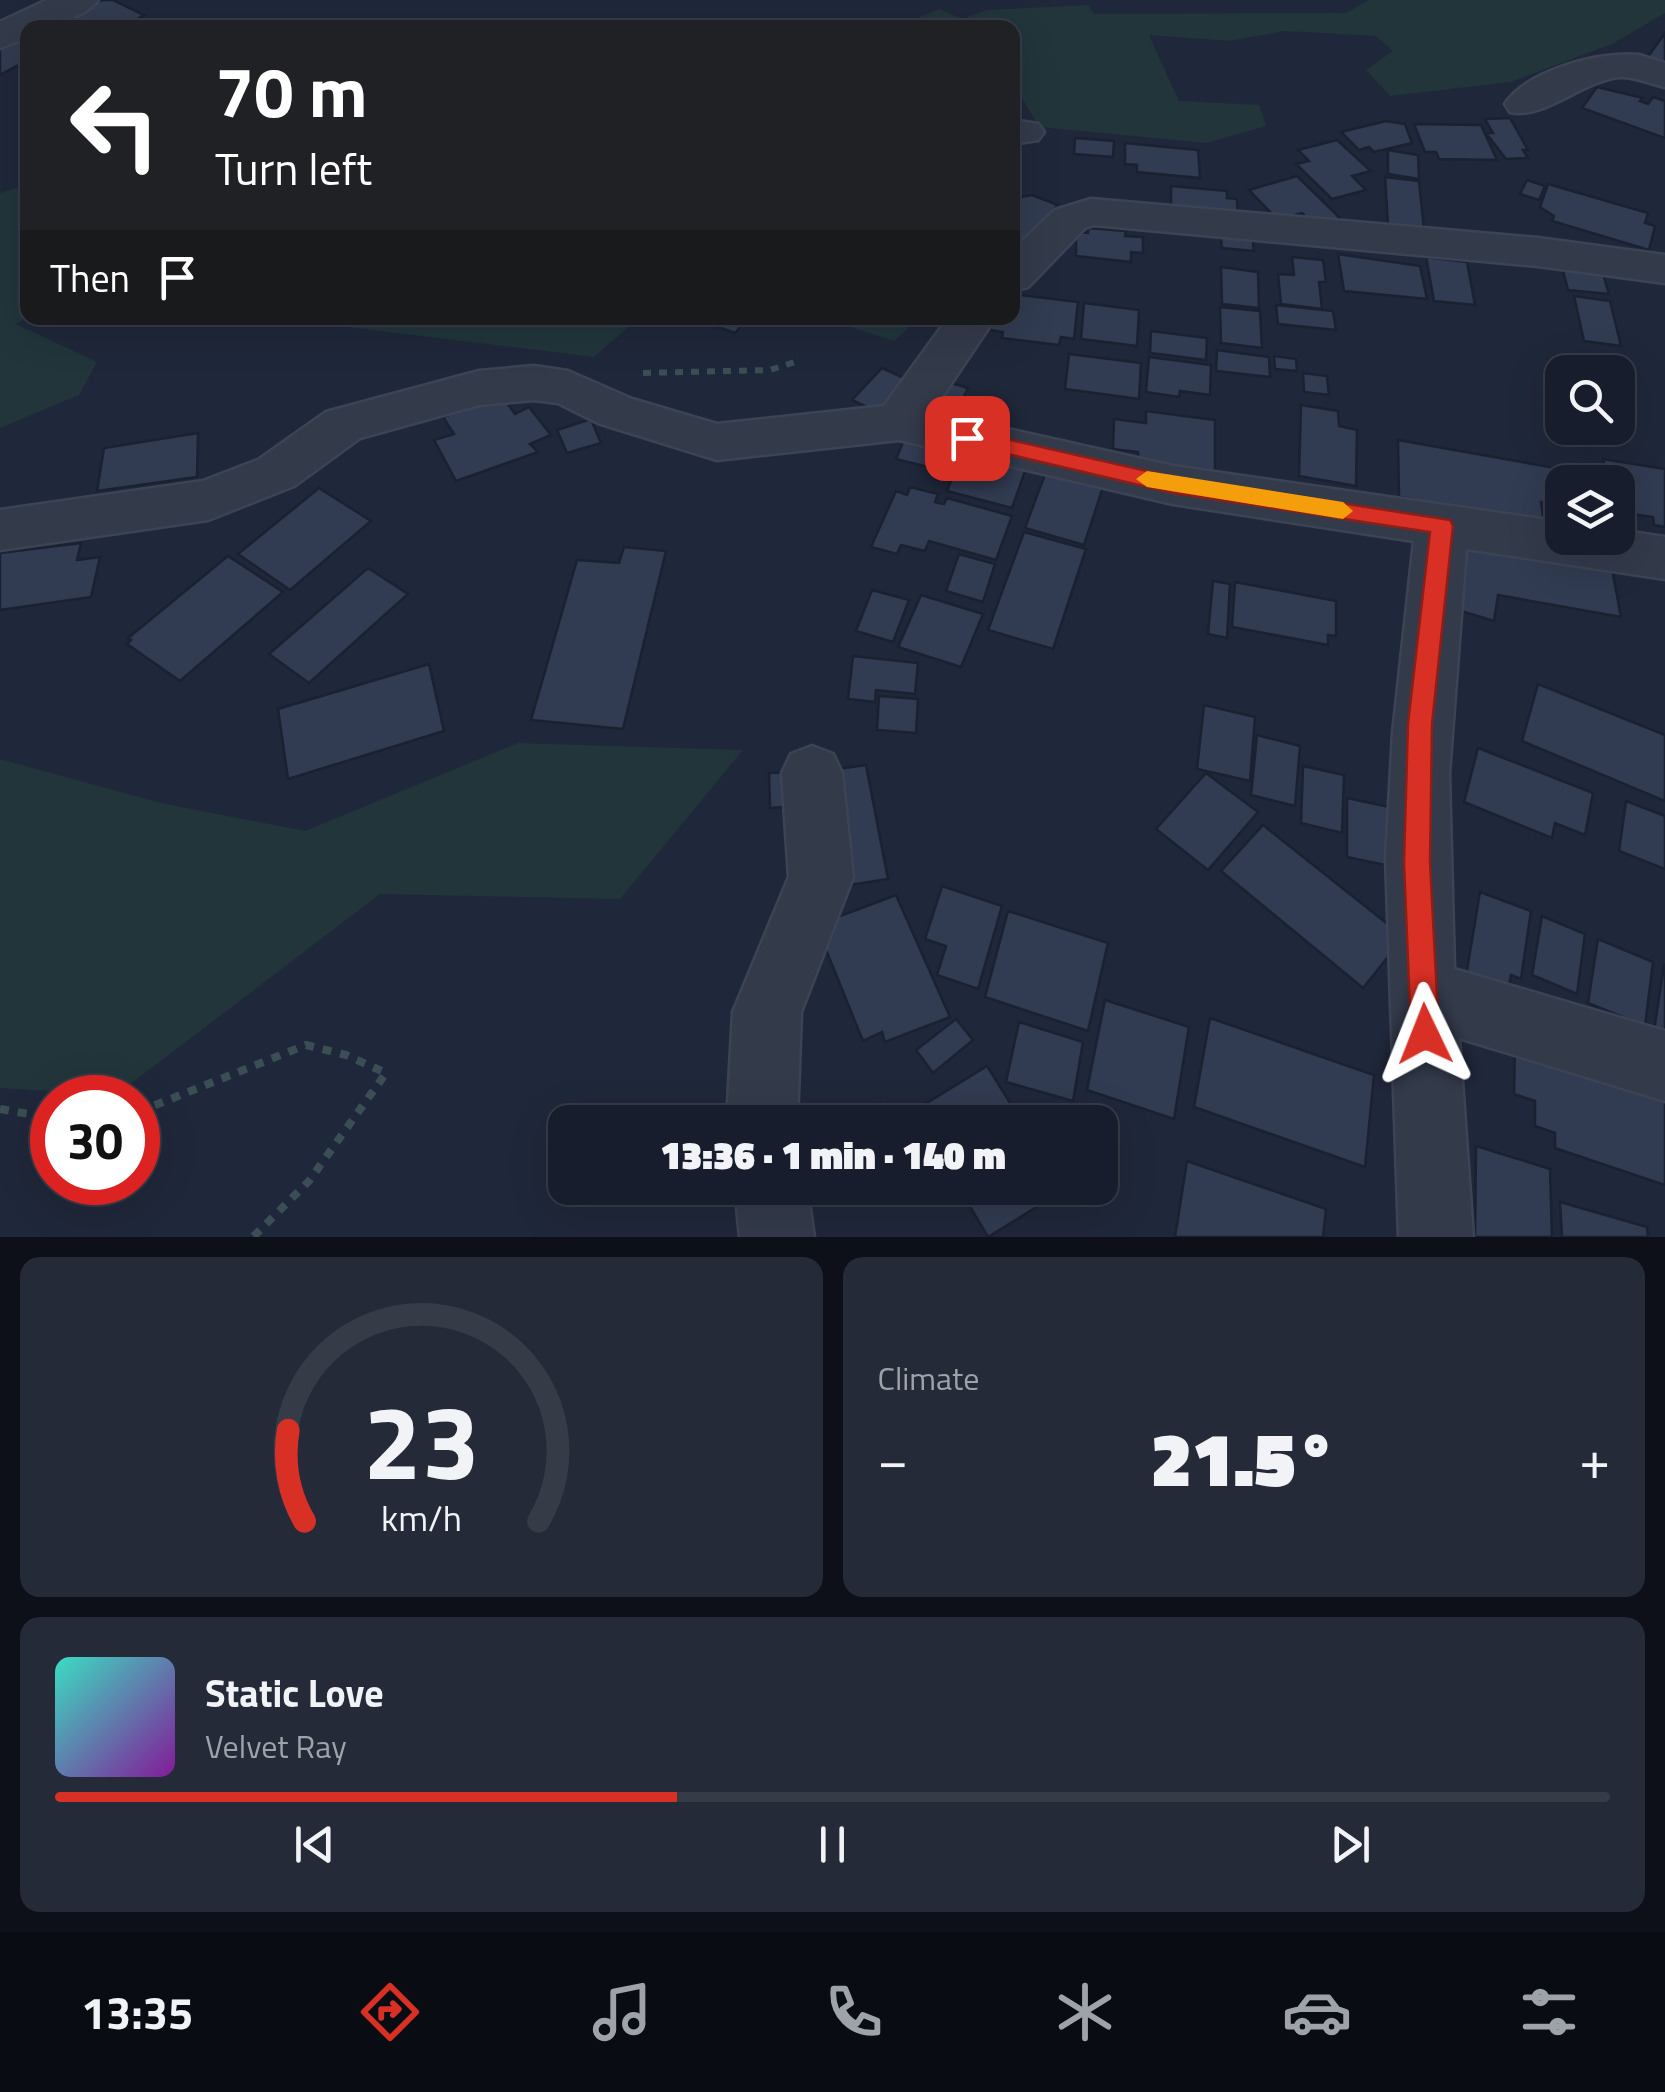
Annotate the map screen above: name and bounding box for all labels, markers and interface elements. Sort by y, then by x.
text: 70 m [215,38,368,144]
icon: left [50,60,180,190]
text: Turn left [215,134,372,202]
text: Then [50,249,130,307]
icon: arrive [150,250,205,305]
map controls [1545,355,1635,555]
button: search [1545,355,1635,445]
pin [925,396,1010,481]
icon: arrive [940,411,995,466]
button: layers [1545,465,1635,555]
position arrow [1373,982,1477,1086]
speed limit sign: 30 [30,1075,160,1205]
text: 13:36 · 1 min · 140 m [660,1126,1006,1184]
text: Climate [878,1354,979,1402]
text: 23 [363,1361,479,1519]
text: 21.5° [1151,1401,1337,1515]
text: − [878,1417,908,1500]
text: + [1579,1417,1610,1500]
text: km/h [381,1490,462,1545]
text: Static Love [205,1664,384,1722]
text: Velvet Ray [205,1722,347,1770]
icon: previous [287,1817,342,1872]
icon: pause [805,1817,860,1872]
icon: next [1323,1817,1378,1872]
icon: directions [355,1977,425,2047]
icon: music [587,1977,657,2047]
icon: phone [819,1977,889,2047]
icon: climate [1050,1977,1120,2047]
icon: car [1282,1977,1352,2047]
icon: filters [1514,1977,1584,2047]
text: 13:35 [81,1978,193,2046]

